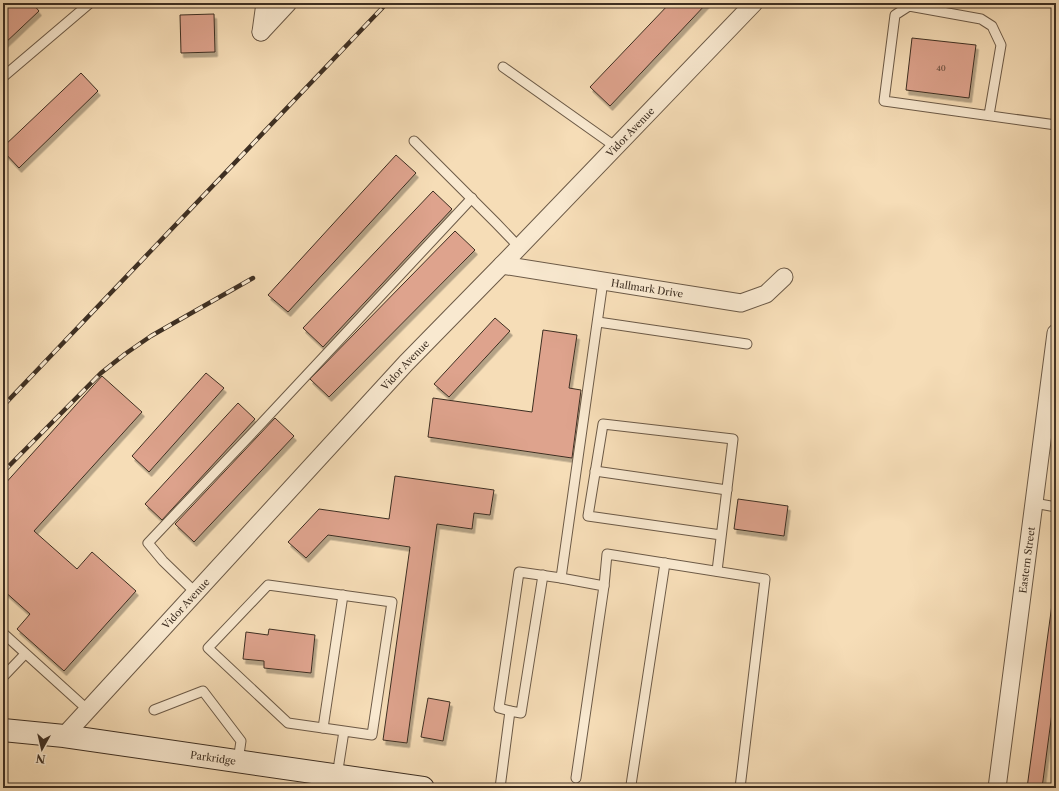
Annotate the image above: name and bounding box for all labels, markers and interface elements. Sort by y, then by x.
house number: 40 [936,63,946,73]
street label: Vidor Avenue [603,104,658,161]
street label: Hallmark Drive [610,276,684,301]
street label: Vidor Avenue [378,337,432,394]
street label: Eastern Street [1016,525,1038,594]
street label: Vidor Avenue [159,575,213,633]
north arrow [22,729,62,769]
street label: Parkridge [189,748,237,768]
text: N [34,751,46,766]

